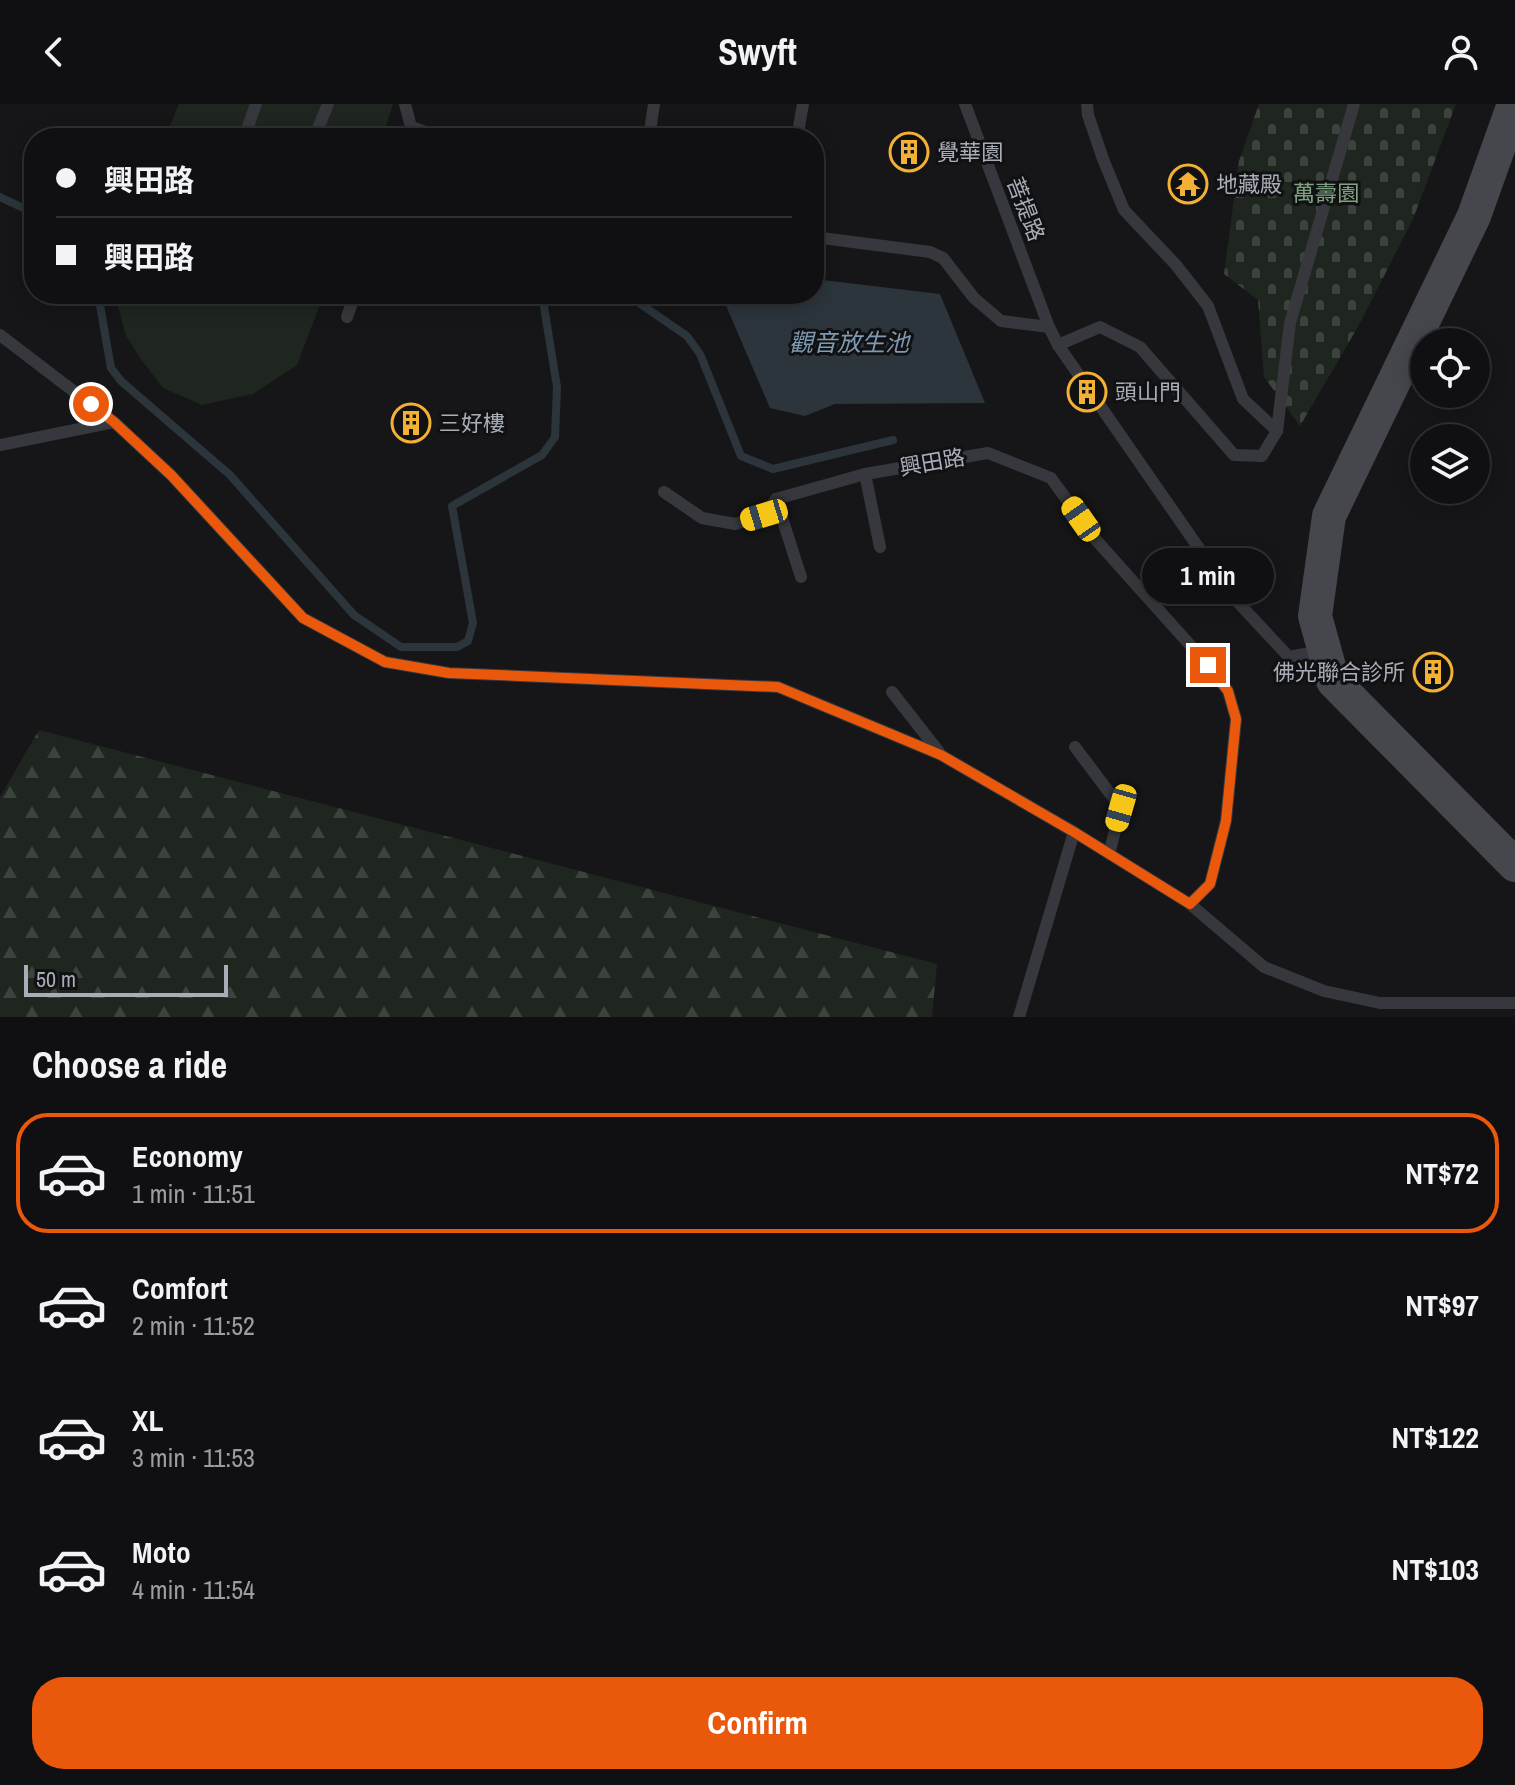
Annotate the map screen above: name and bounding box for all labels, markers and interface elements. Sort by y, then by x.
text: Swyft [718,28,797,76]
icon: back [32,30,76,74]
icon: person [1439,30,1483,74]
building icon: 覺華園 [888,131,930,173]
place label: 覺華園 [937,137,1003,167]
text: 興田路 [104,160,194,200]
temple icon: 地藏殿 [1167,163,1209,205]
place label: 地藏殿 [1216,169,1282,199]
street label: 菩提路 [1000,173,1052,245]
park label: 萬壽園 [1293,178,1359,208]
text: 興田路 [104,237,194,277]
water label: 觀音放生池 [789,326,912,358]
map controls [1410,328,1490,504]
button: locate [1410,328,1490,408]
building icon: 頭山門 [1066,371,1108,413]
place label: 頭山門 [1115,377,1181,407]
route start [73,386,109,422]
building icon: 三好樓 [390,402,432,444]
place label: 三好樓 [439,408,505,438]
button: layers [1410,424,1490,504]
street label: 興田路 [897,441,967,483]
car [1057,492,1105,546]
car [738,497,790,533]
callout: 1 min [1142,549,1274,605]
text: 1 min [1180,558,1236,593]
route end [1190,647,1226,683]
building icon: 佛光聯合診所 [1412,651,1454,693]
place label: 佛光聯合診所 [1273,657,1405,687]
car [1103,782,1139,834]
scale bar [24,961,228,997]
text: 50 m [36,964,76,994]
text: Choose a ride [32,1041,227,1089]
text: Economy [132,1136,243,1176]
icon: car [36,1137,108,1209]
text: NT$72 [1405,1153,1479,1193]
text: 1 min · 11:51 [132,1176,255,1211]
text: Comfort [132,1268,228,1308]
icon: car [36,1269,108,1341]
text: NT$97 [1405,1285,1479,1325]
text: 2 min · 11:52 [132,1308,255,1343]
text: XL [132,1400,163,1440]
icon: car [36,1401,108,1473]
text: NT$122 [1391,1417,1479,1457]
text: 3 min · 11:53 [132,1440,255,1475]
text: Moto [132,1532,191,1572]
icon: car [36,1533,108,1605]
text: NT$103 [1391,1549,1479,1589]
text: 4 min · 11:54 [132,1572,255,1607]
button: Confirm [32,1677,1483,1769]

